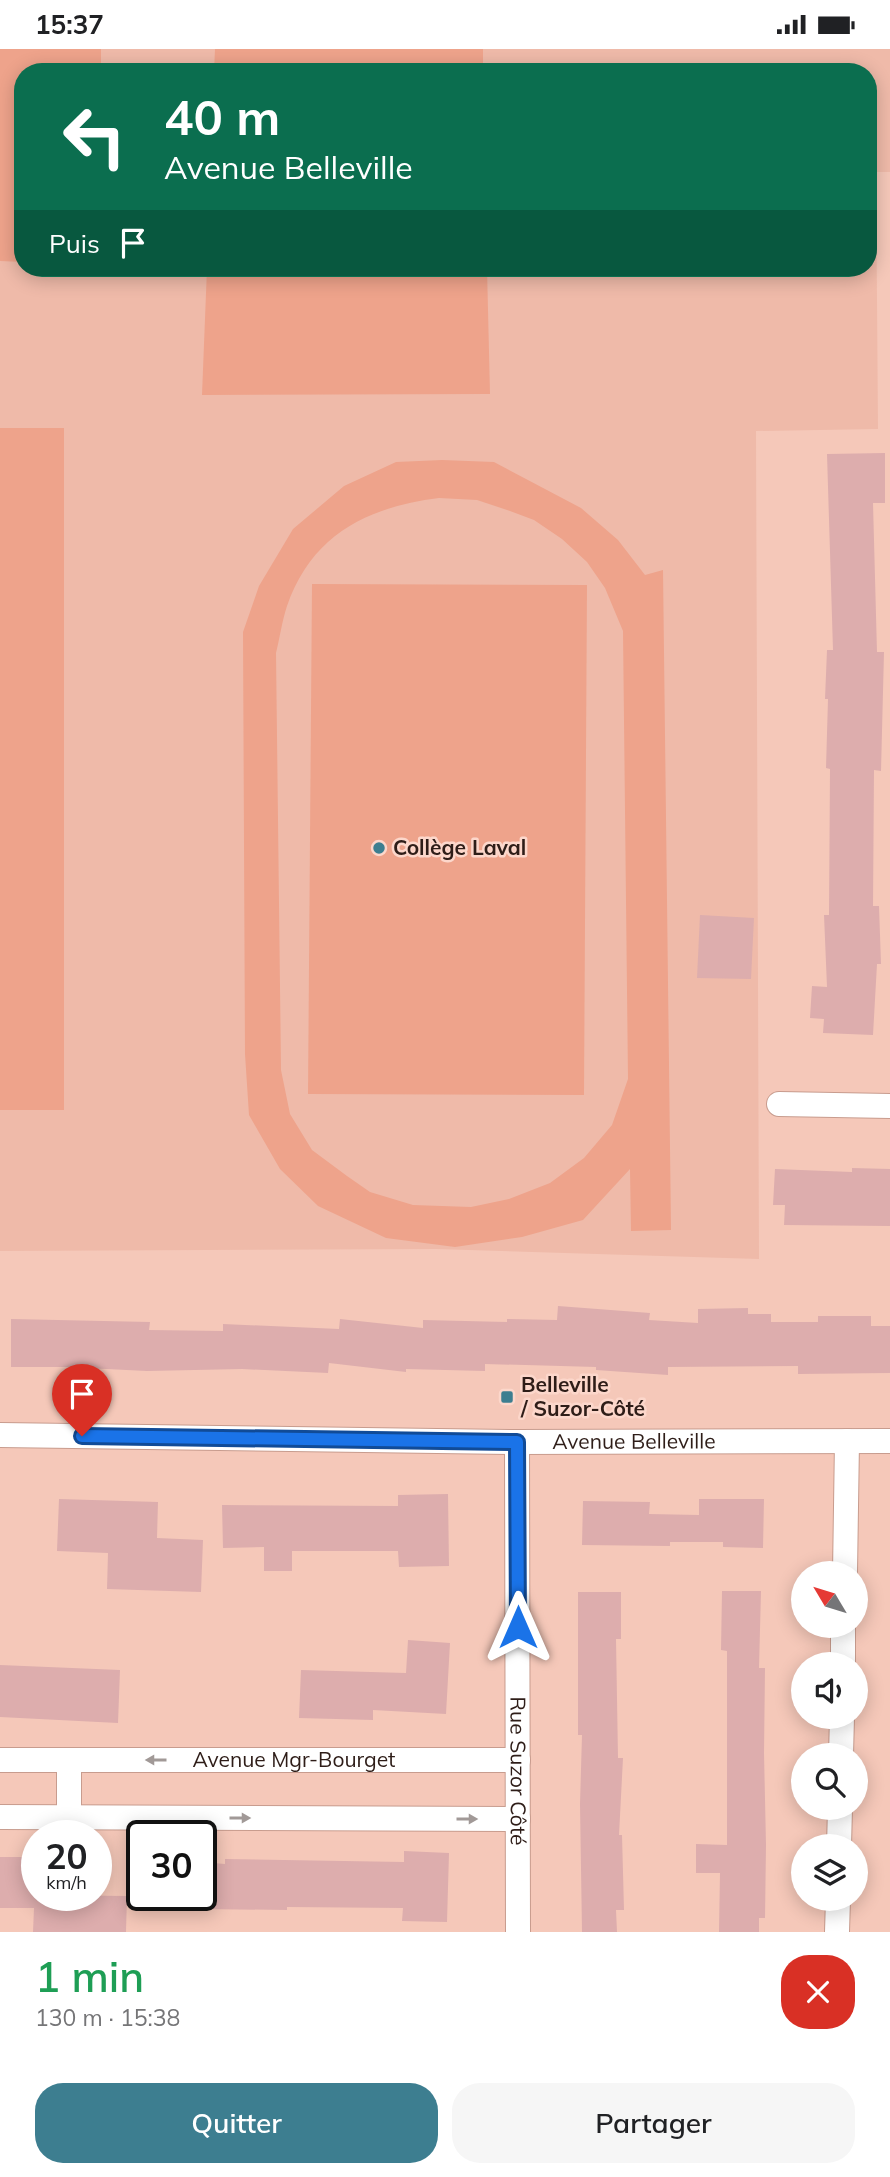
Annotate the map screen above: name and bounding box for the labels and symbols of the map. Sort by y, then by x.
place label: Collège Laval [393,834,526,860]
marker: Collège Laval [371,840,387,856]
pin [52,1364,112,1436]
place label: Belleville / Suzor-Côté [520,1371,645,1421]
marker: Belleville / Suzor-Côté [499,1389,515,1405]
street label: Avenue Belleville [552,1427,716,1454]
north arrow [791,1561,868,1638]
position arrow [481,1590,555,1664]
street label: Rue Suzor Côté [506,1697,532,1845]
street label: Avenue Mgr-Bourget [193,1746,395,1772]
one-way arrow [145,1754,167,1766]
one-way arrow [229,1812,251,1824]
one-way arrow [456,1813,478,1825]
speed limit sign: 30 [126,1820,217,1911]

